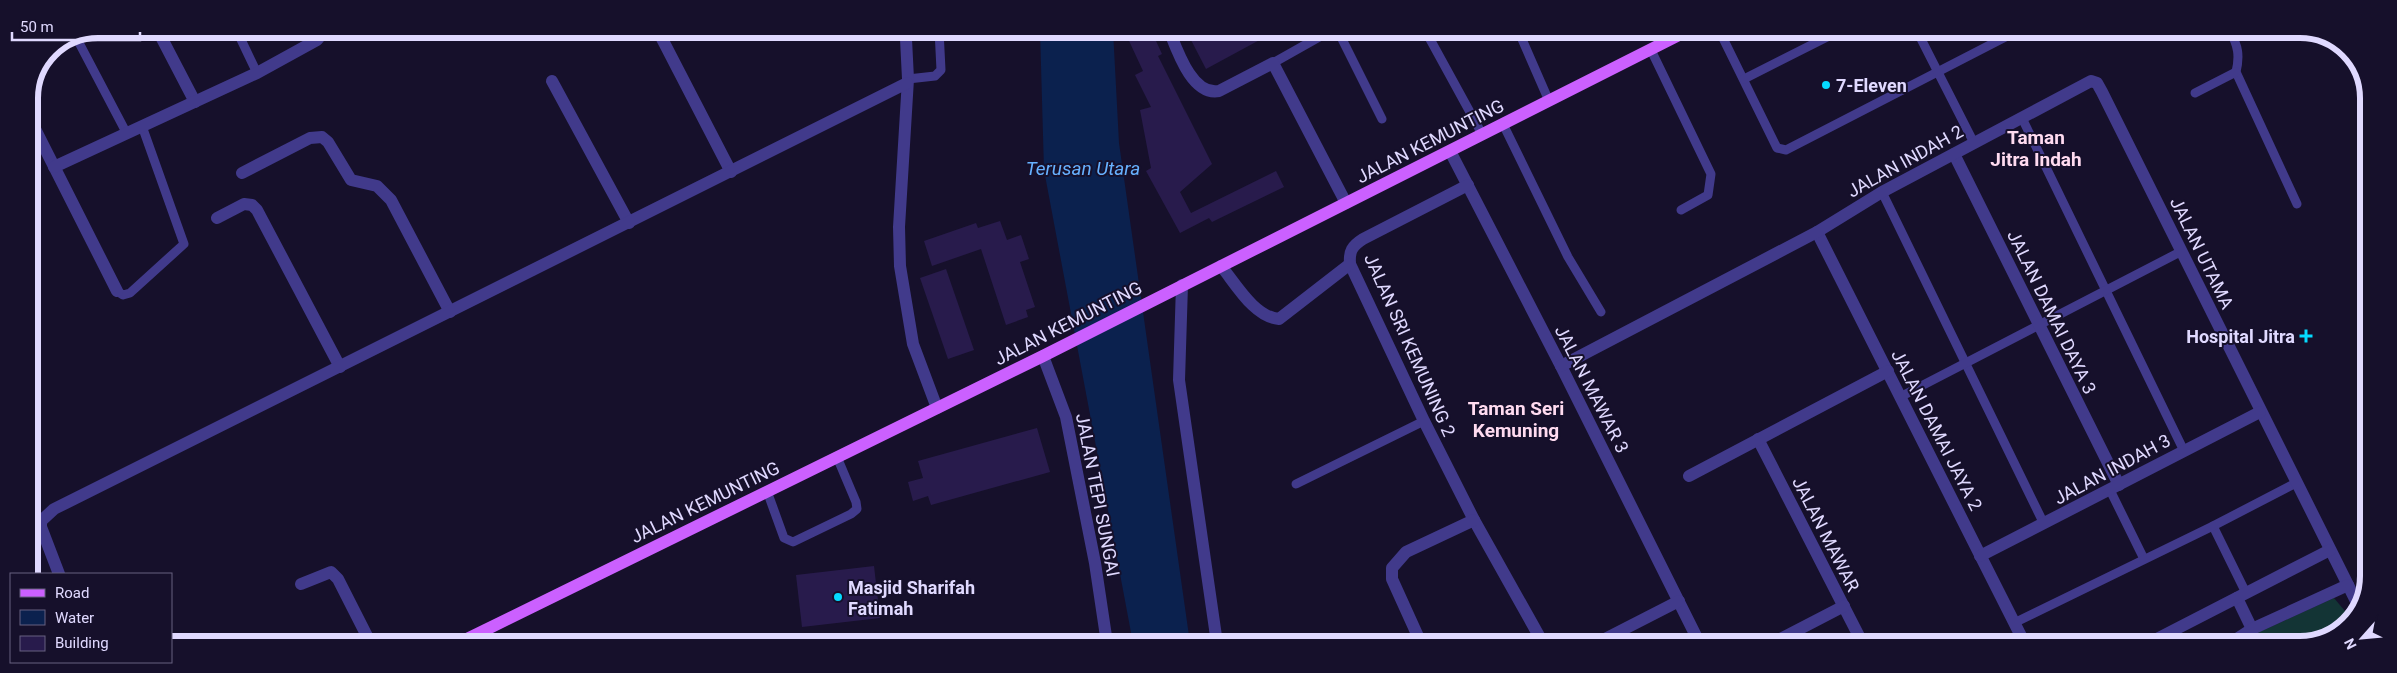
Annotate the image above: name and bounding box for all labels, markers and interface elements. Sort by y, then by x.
scale bar [12,10,140,42]
text: 50 m [20,18,54,36]
place label: 7-Eleven [1836,75,1907,96]
marker: 7-Eleven [1820,79,1832,91]
street label: JALAN KEMUNTING [1353,95,1507,187]
street label: JALAN INDAH 2 [1844,121,1966,201]
district label: Taman Jitra Indah [1990,126,2082,171]
water label: Terusan Utara [1026,157,1140,180]
street label: JALAN UTAMA [2166,194,2238,312]
street label: JALAN DAMAI DAYA 3 [2003,227,2101,397]
street label: JALAN SRI KEMUNING 2 [1360,250,1460,440]
street label: JALAN KEMUNTING [991,277,1145,369]
street label: JALAN MAWAR 3 [1551,322,1633,456]
place label: Hospital Jitra [2186,326,2295,347]
marker: Hospital Jitra [2299,329,2313,343]
street label: JALAN DAMAI JAYA 2 [1887,346,1987,514]
district label: Taman Seri Kemuning [1468,397,1564,442]
street label: JALAN TEPI SUNGAI [1072,412,1124,578]
street label: JALAN INDAH 3 [2050,429,2174,509]
street label: JALAN KEMUNTING [627,457,783,547]
street label: JALAN MAWAR [1788,473,1864,595]
legend [10,573,172,663]
place label: Masjid Sharifah Fatimah [848,577,975,619]
text: Road [55,584,89,602]
marker: Masjid Sharifah Fatimah [832,591,844,603]
text: Water [55,609,94,627]
north arrow [2337,613,2387,663]
text: Building [55,634,109,652]
text: N [2341,636,2360,652]

